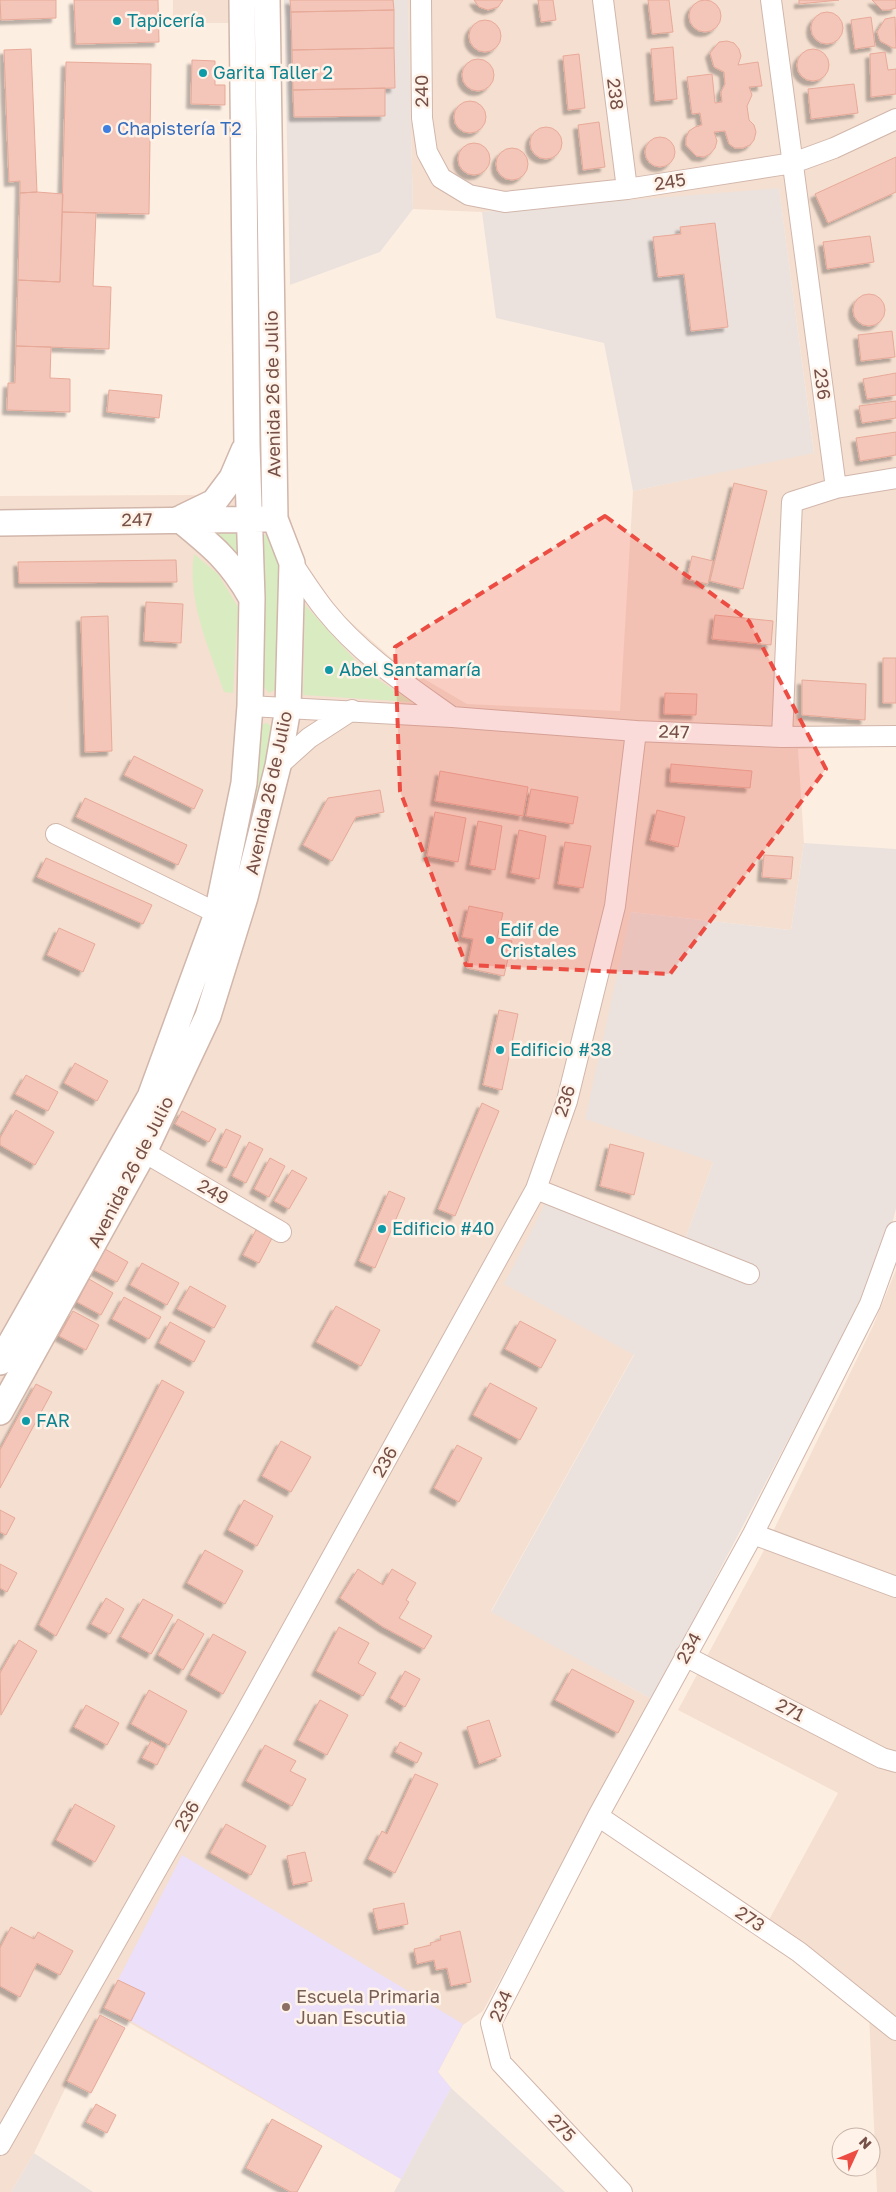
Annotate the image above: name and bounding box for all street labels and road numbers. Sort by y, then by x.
street label: 240 [410,75,432,108]
street label: 238 [603,77,629,111]
street label: 245 [652,168,687,194]
street label: Avenida 26 de Julio [260,310,284,478]
street label: 236 [810,367,836,401]
street label: 247 [121,508,153,530]
street label: Avenida 26 de Julio [240,709,296,877]
street label: 247 [658,719,690,743]
street label: 236 [549,1082,579,1119]
street label: Avenida 26 de Julio [82,1092,178,1251]
street label: 249 [194,1174,233,1209]
street label: 236 [367,1442,401,1481]
street label: 234 [671,1628,705,1667]
street label: 271 [773,1693,808,1726]
street label: 236 [169,1796,204,1835]
street label: 273 [732,1901,769,1936]
street label: 234 [484,1987,516,2025]
street label: 275 [544,2109,581,2146]

